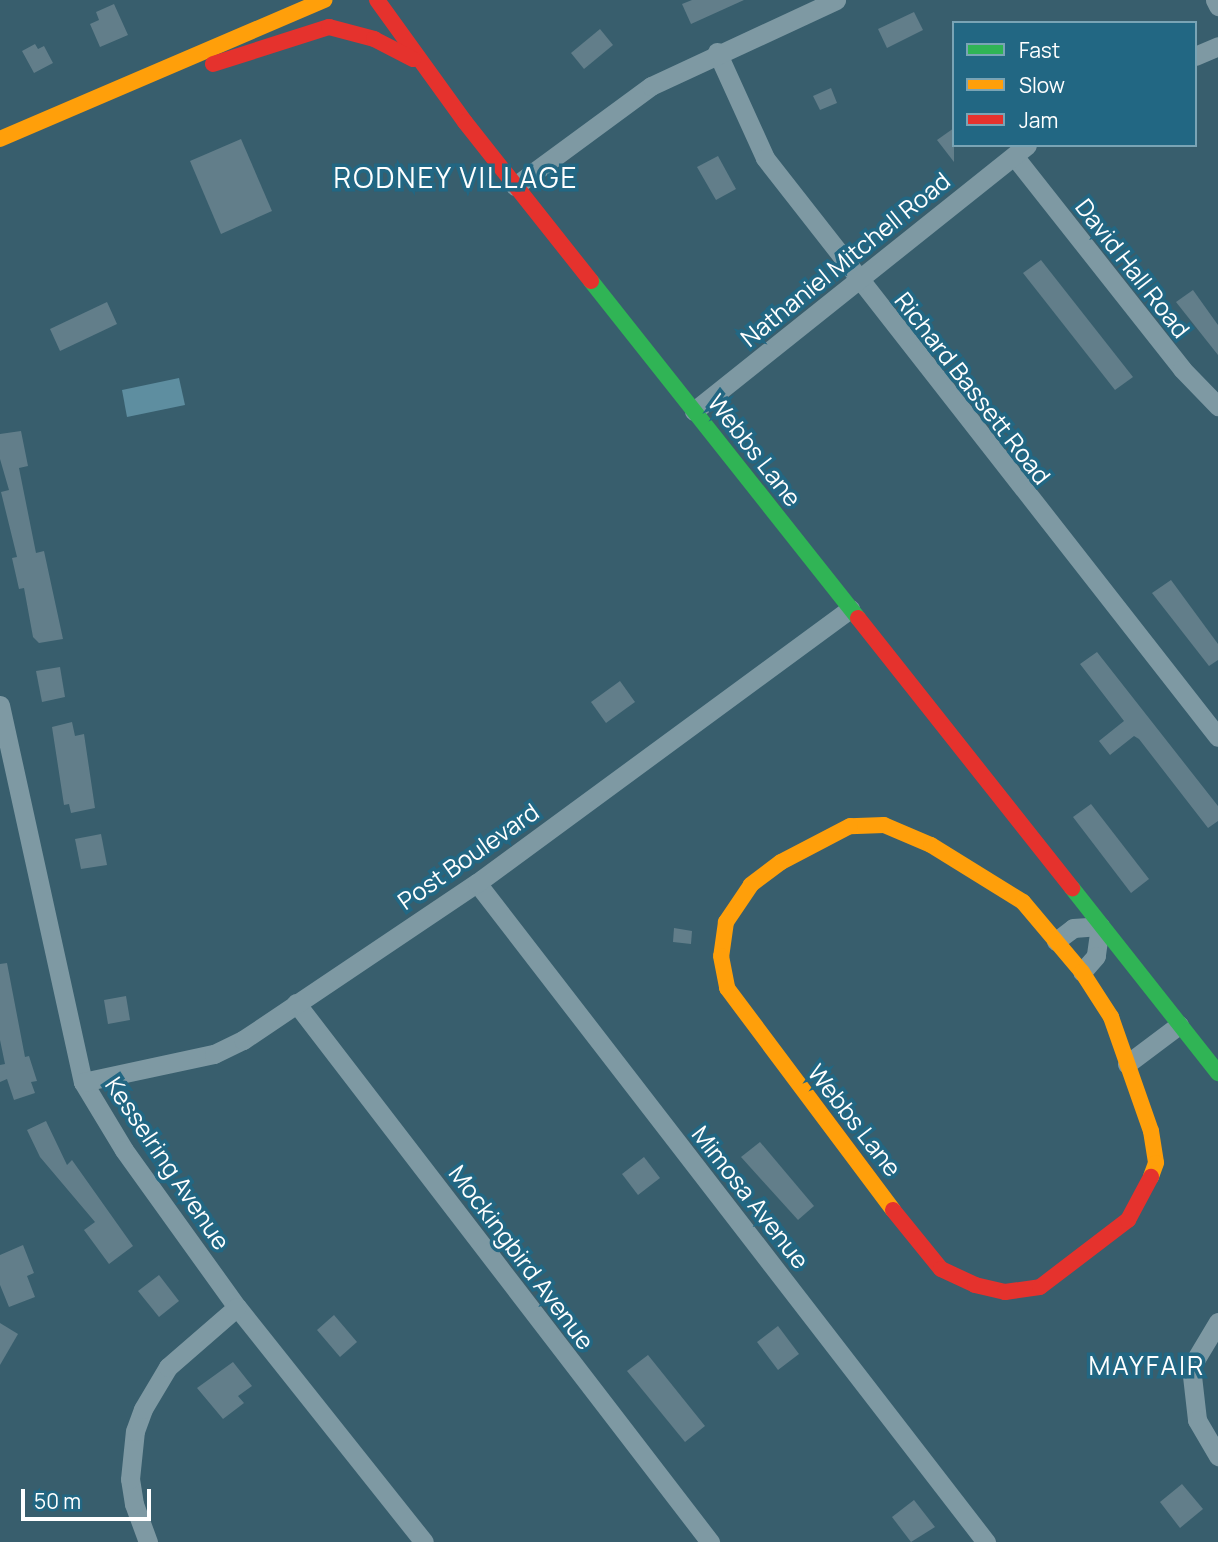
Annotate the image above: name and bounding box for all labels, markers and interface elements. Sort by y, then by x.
legend [952,21,1197,147]
text: Fast [1019,36,1060,64]
text: Slow [1019,71,1065,99]
text: Jam [1019,106,1058,134]
district label: RODNEY VILLAGE [335,160,577,194]
street label: Nathaniel Mitchell Road [735,166,955,352]
street label: David Hall Road [1070,193,1196,343]
street label: Richard Bassett Road [889,286,1057,490]
street label: Webbs Lane [702,388,808,512]
street label: Post Boulevard [392,797,544,915]
street label: Webbs Lane [802,1058,908,1182]
street label: Kesselring Avenue [100,1071,236,1255]
street label: Mimosa Avenue [686,1120,816,1274]
street label: Mockingbird Avenue [443,1159,601,1355]
district label: MAYFAIR [1089,1350,1205,1382]
scale bar [24,1476,154,1520]
text: 50 m [34,1487,81,1515]

